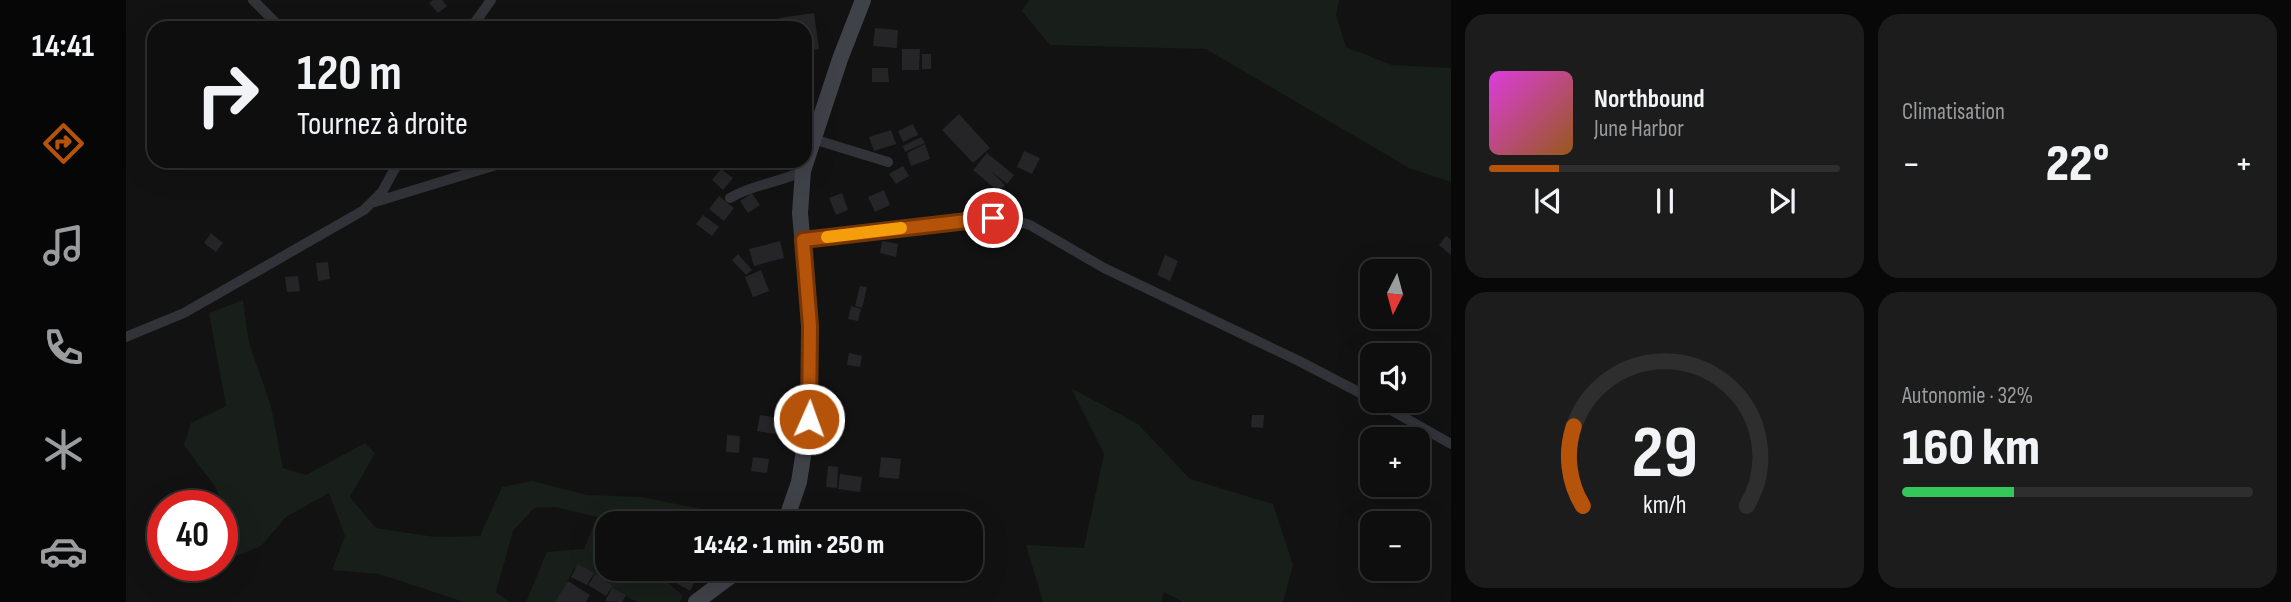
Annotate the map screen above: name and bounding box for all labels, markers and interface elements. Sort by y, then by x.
text: 14:41 [32,27,94,66]
text: 120 m [297,45,402,104]
icon: right [182,49,273,140]
text: Northbound [1594,84,1705,115]
text: Climatisation [1902,98,2005,126]
text: Tournez à droite [297,105,468,144]
text: June Harbor [1594,115,1684,143]
icon: directions [39,119,88,168]
text: 22° [2046,133,2109,196]
text: − [1902,142,1921,187]
text: + [2234,142,2253,187]
icon: previous [1529,182,1567,220]
icon: pause [1646,182,1684,220]
icon: next [1763,182,1801,220]
pin [963,188,1023,248]
icon: arrive [974,199,1012,237]
icon: music [39,221,88,270]
north arrow [1360,259,1430,329]
map controls [1360,259,1430,581]
icon: phone [39,323,88,372]
button: sound [1360,343,1430,413]
position arrow [772,382,846,456]
text: Autonomie · 32% [1902,382,2033,410]
text: 29 [1631,410,1698,498]
text: 160 km [1902,417,2040,480]
icon: climate [39,425,88,474]
button: + [1360,427,1430,497]
speed limit sign: 40 [147,490,238,581]
text: km/h [1643,490,1686,521]
button: − [1360,511,1430,581]
icon: car [39,527,88,576]
text: 14:42 · 1 min · 250 m [694,530,884,561]

